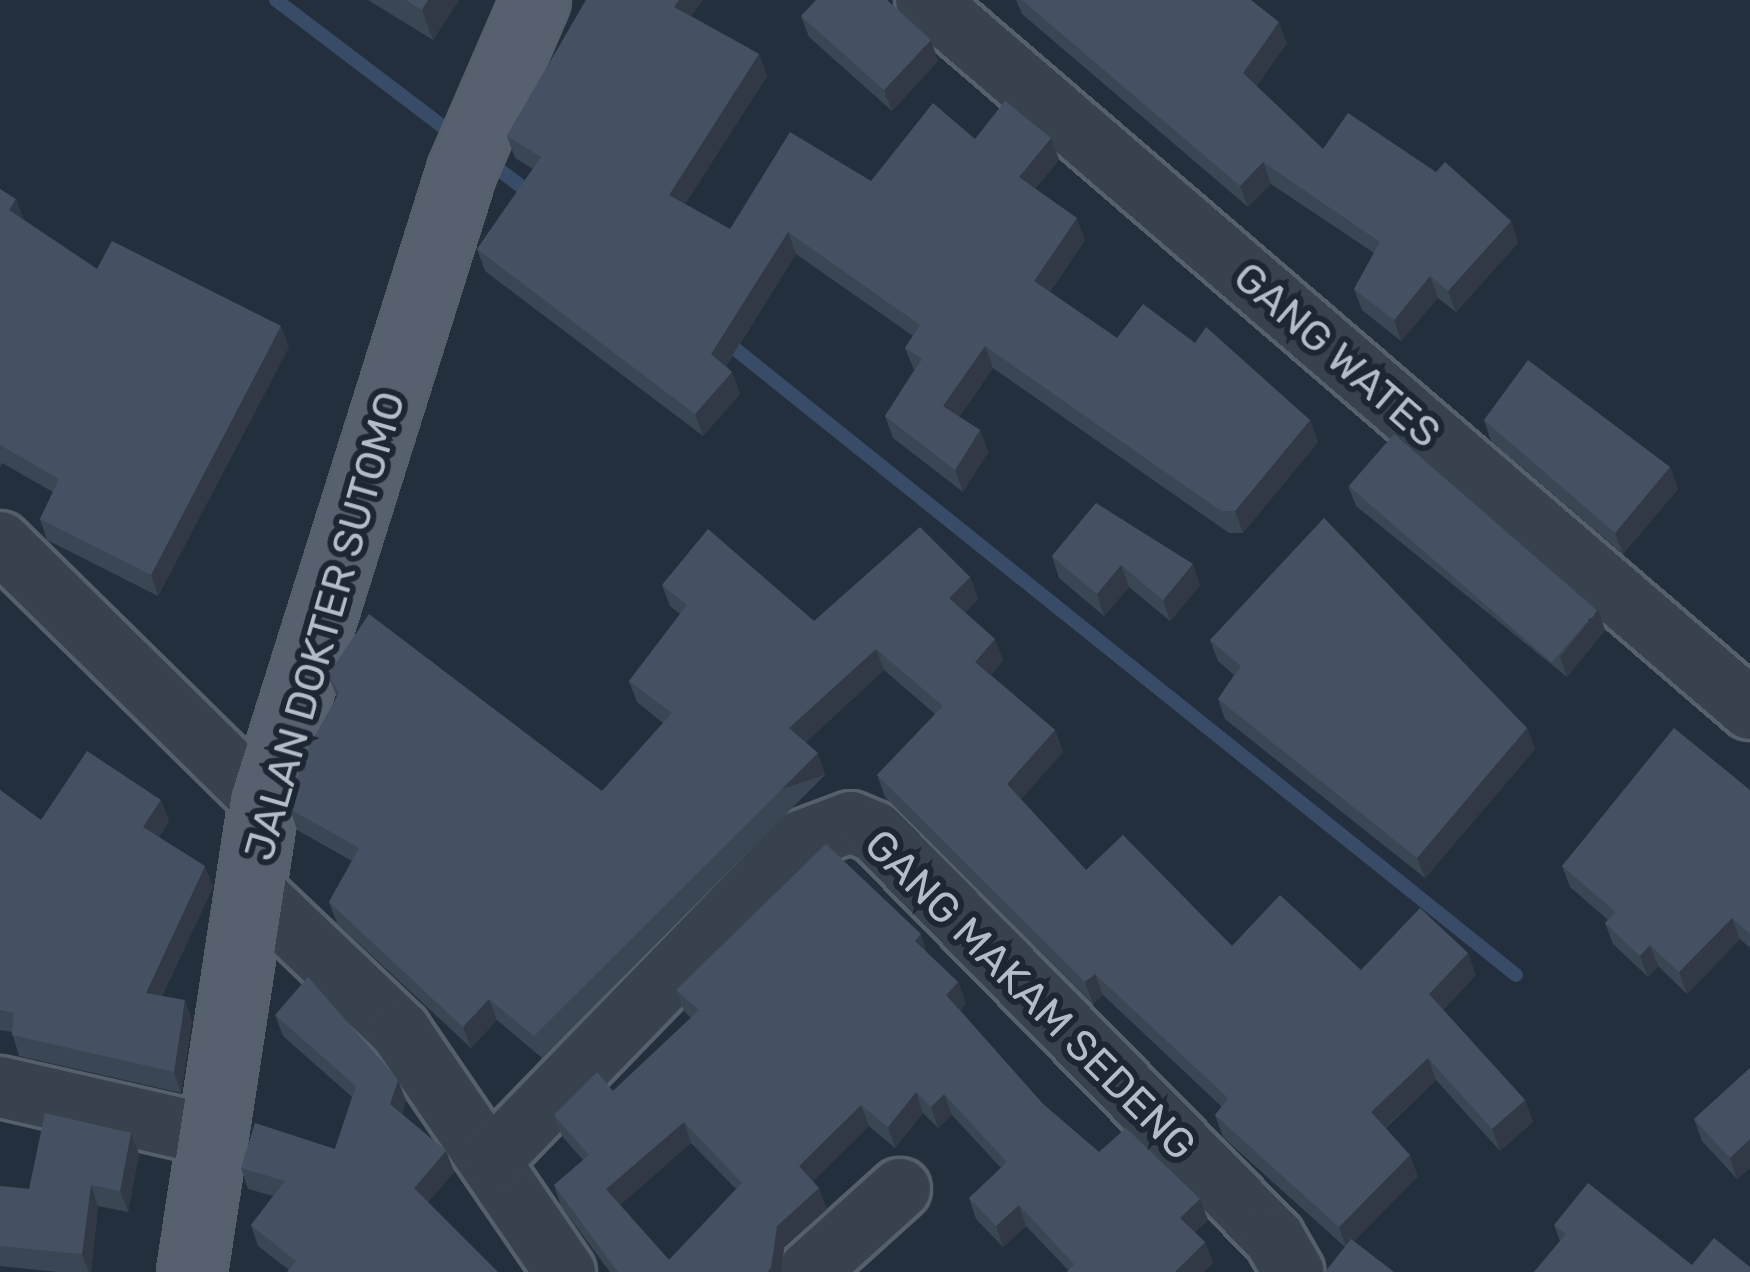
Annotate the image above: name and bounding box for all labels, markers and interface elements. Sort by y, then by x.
street label: GANG WATES [1223,251,1451,459]
street label: JALAN DOKTER SUTOMO [234,386,416,866]
street label: GANG MAKAM SEDENG [854,819,1206,1171]

